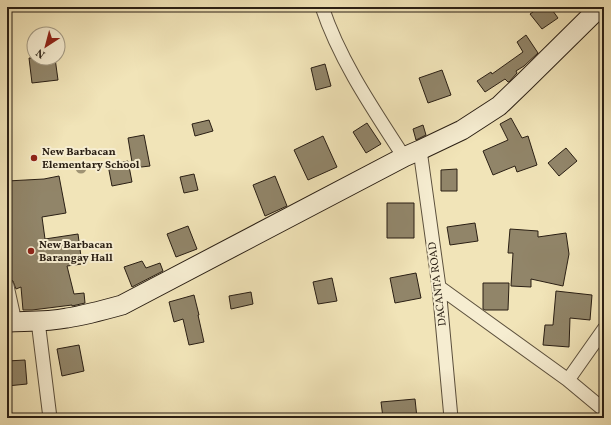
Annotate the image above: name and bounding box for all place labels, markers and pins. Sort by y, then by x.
place label: New Barbacan Elementary School [42,145,140,173]
marker: New Barbacan Elementary School [29,153,39,163]
place label: New Barbacan Barangay Hall [39,238,113,266]
marker: New Barbacan Barangay Hall [26,246,36,256]

